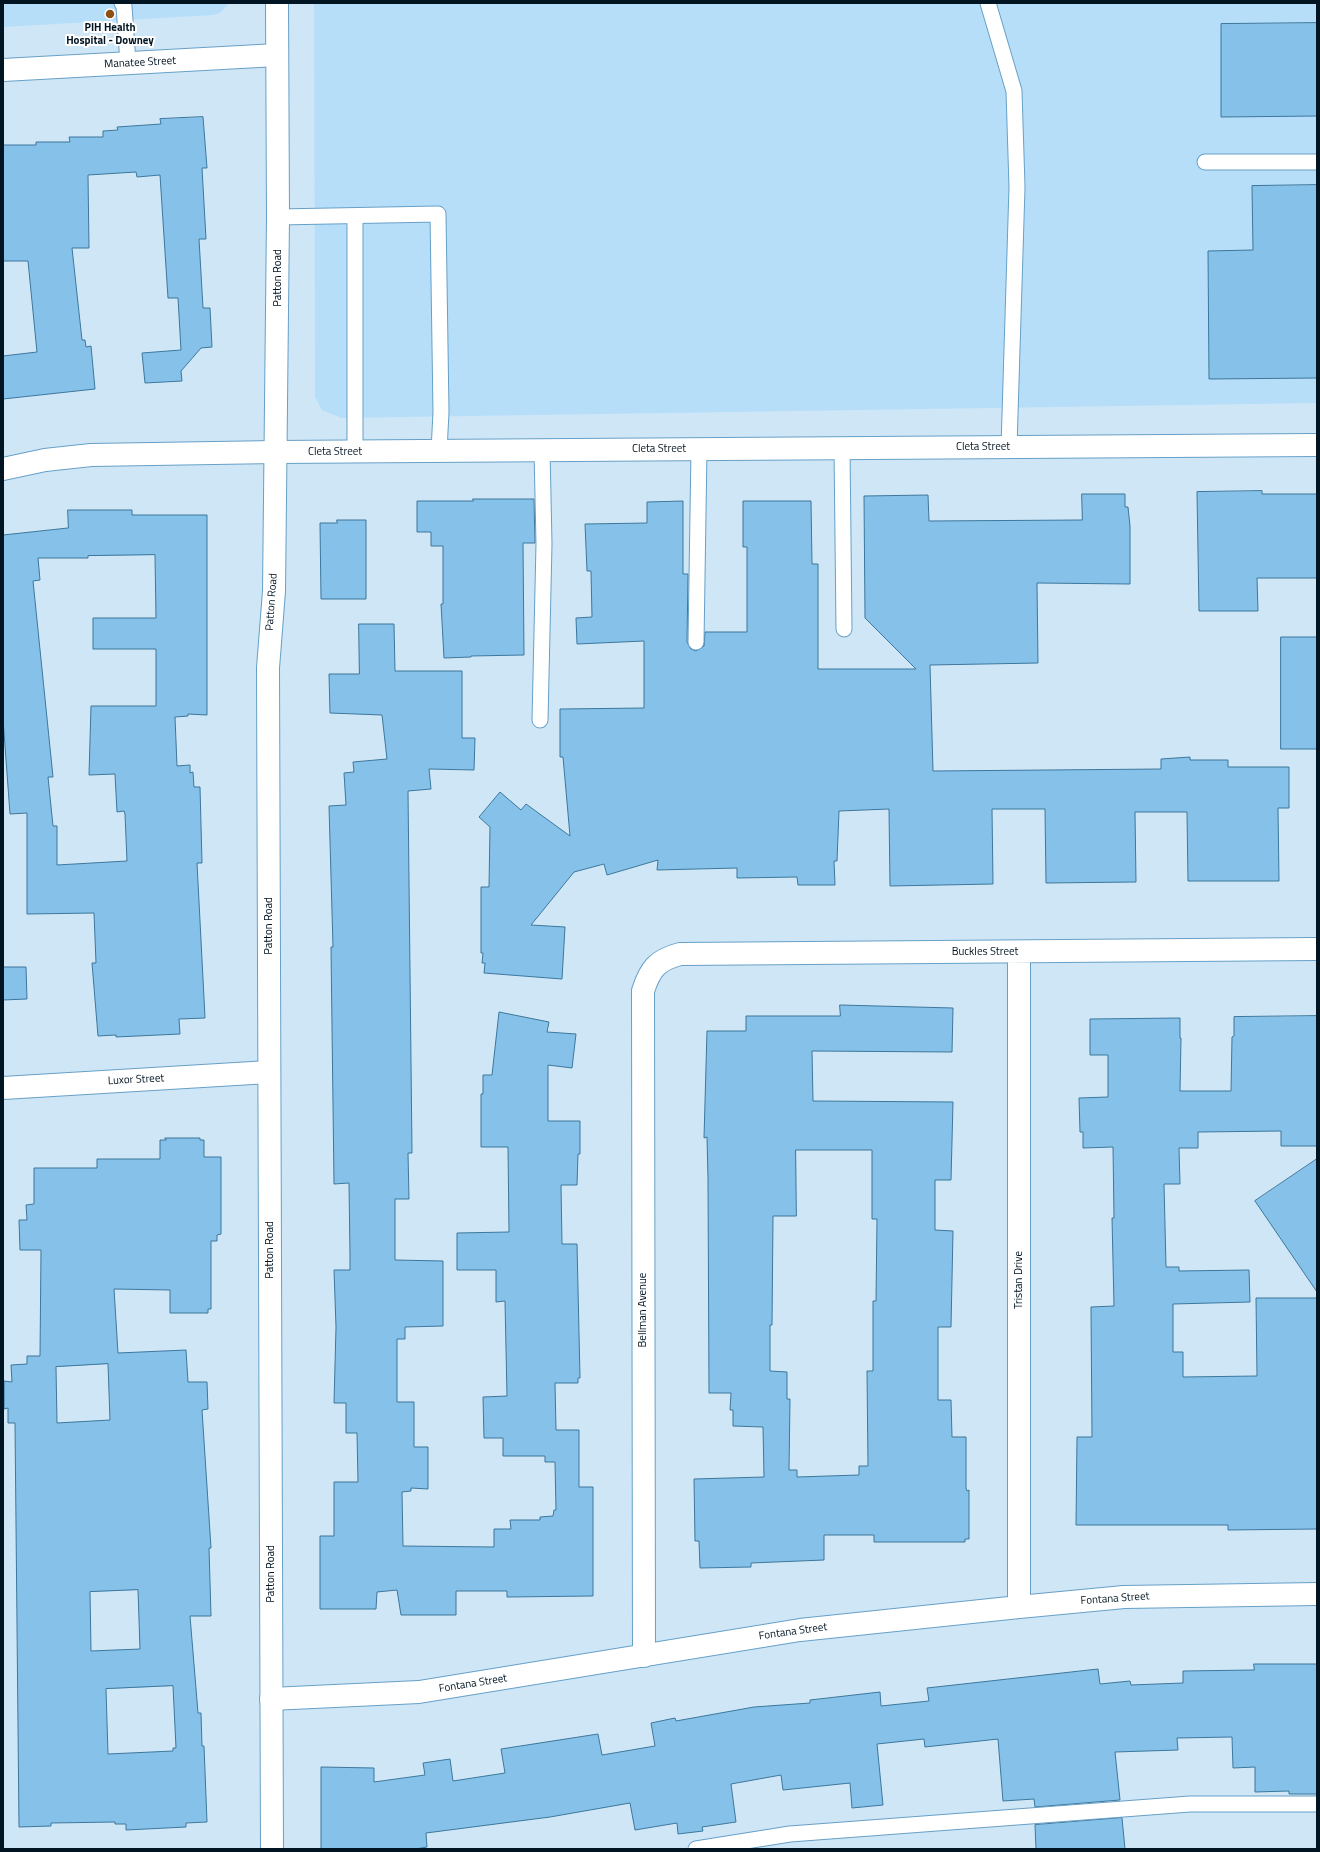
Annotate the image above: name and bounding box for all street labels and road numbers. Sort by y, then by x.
street label: Manatee Street [104,55,176,71]
street label: Patton Road [271,249,285,307]
street label: Cleta Street [956,440,1010,454]
street label: Cleta Street [632,442,686,456]
street label: Cleta Street [308,445,362,459]
street label: Patton Road [263,573,281,631]
street label: Patton Road [262,897,276,955]
street label: Buckles Street [952,945,1018,959]
street label: Luxor Street [108,1072,164,1088]
street label: Patton Road [263,1221,277,1279]
street label: Tristan Drive [1012,1251,1026,1309]
street label: Bellman Avenue [636,1273,650,1347]
street label: Patton Road [264,1545,278,1603]
street label: Fontana Street [1080,1590,1150,1608]
street label: Fontana Street [758,1621,828,1643]
street label: Fontana Street [438,1672,508,1696]

